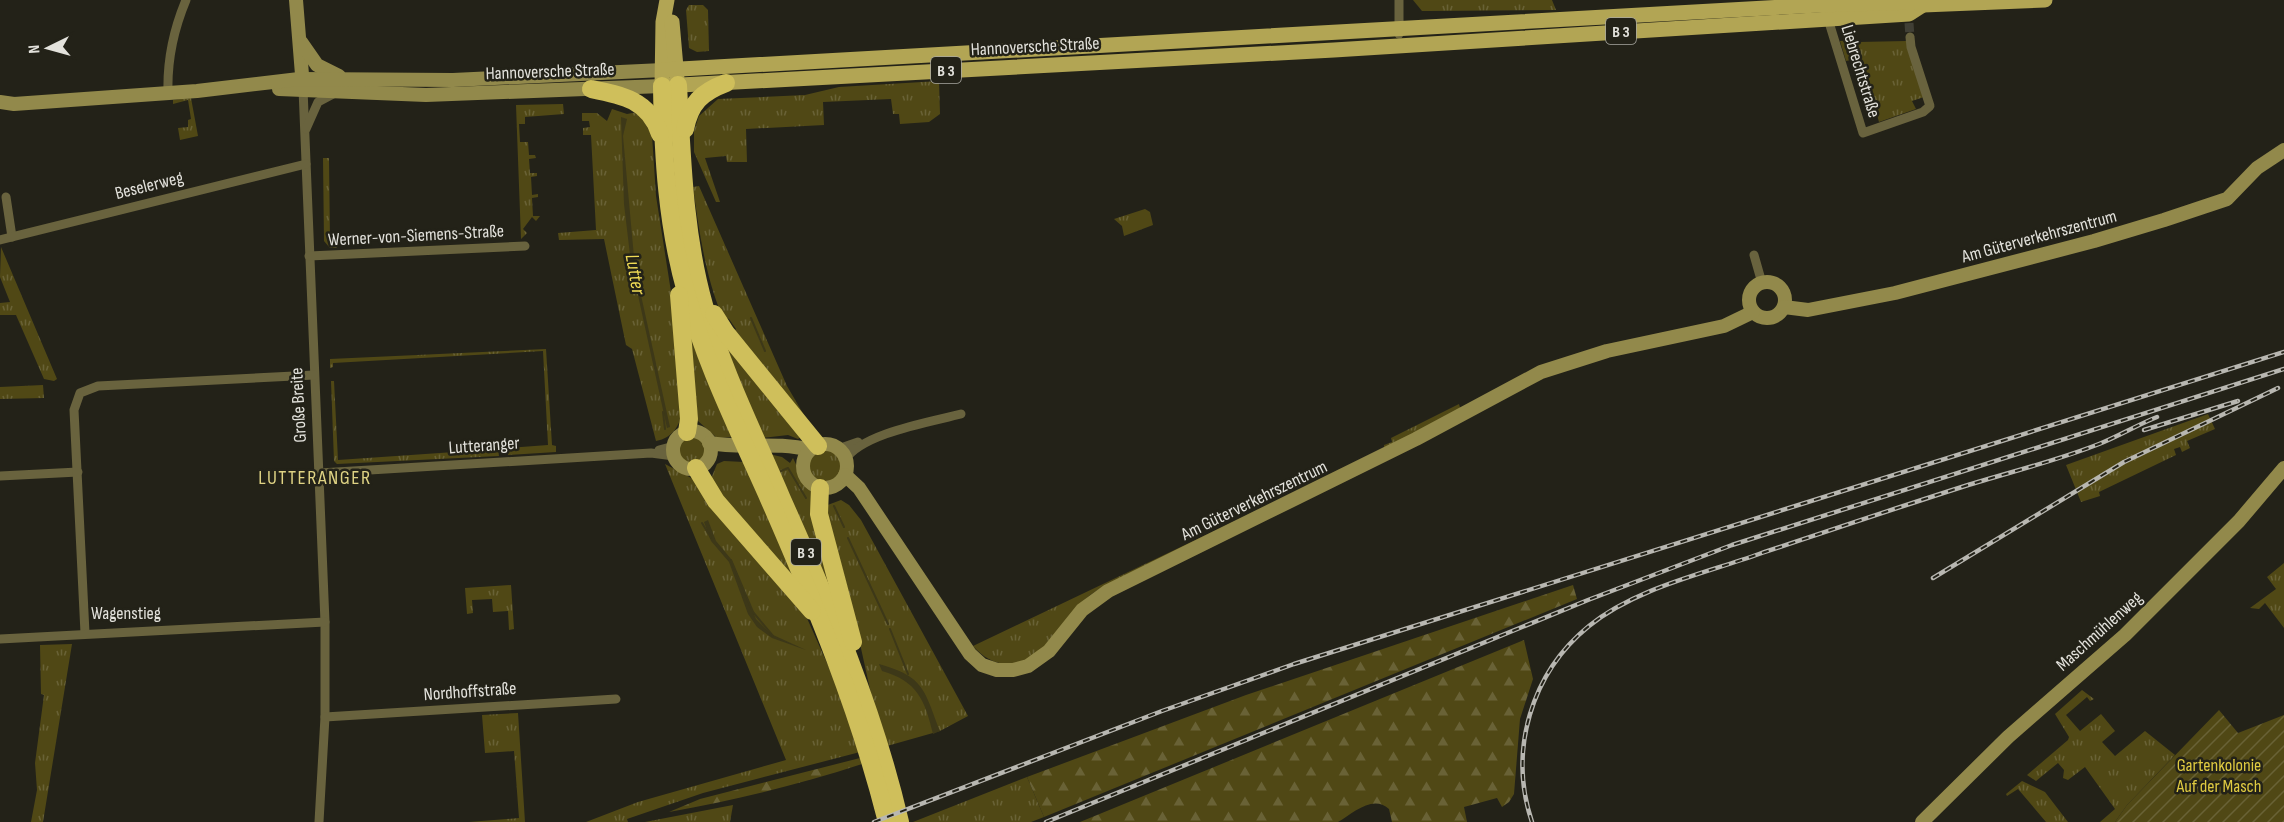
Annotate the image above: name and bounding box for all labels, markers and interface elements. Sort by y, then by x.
north arrow [18,18,78,78]
road number: B 3 [1606,18,1636,44]
street label: Liebrechtstraße [1836,22,1885,120]
street label: Hannoversche Straße [970,33,1100,60]
text: N [25,44,44,54]
road number: B 3 [931,57,961,83]
street label: Hannoversche Straße [485,59,615,84]
street label: Beselerweg [113,167,185,204]
street label: Am Güterverkehrszentrum [1958,206,2119,268]
street label: Werner-von-Siemens-Straße [327,220,505,251]
water label: Lutter [620,252,651,298]
street label: Große Breite [286,367,311,443]
street label: Lutteranger [448,433,520,458]
street label: Am Güterverkehrszentrum [1177,456,1331,545]
district label: LUTTERANGER [258,466,372,490]
road number: B 3 [791,539,821,565]
street label: Maschmühlenweg [2052,587,2147,675]
street label: Wagenstieg [91,603,161,624]
street label: Nordhoffstraße [423,678,517,705]
park label: Gartenkolonie Auf der Masch [2175,755,2262,797]

